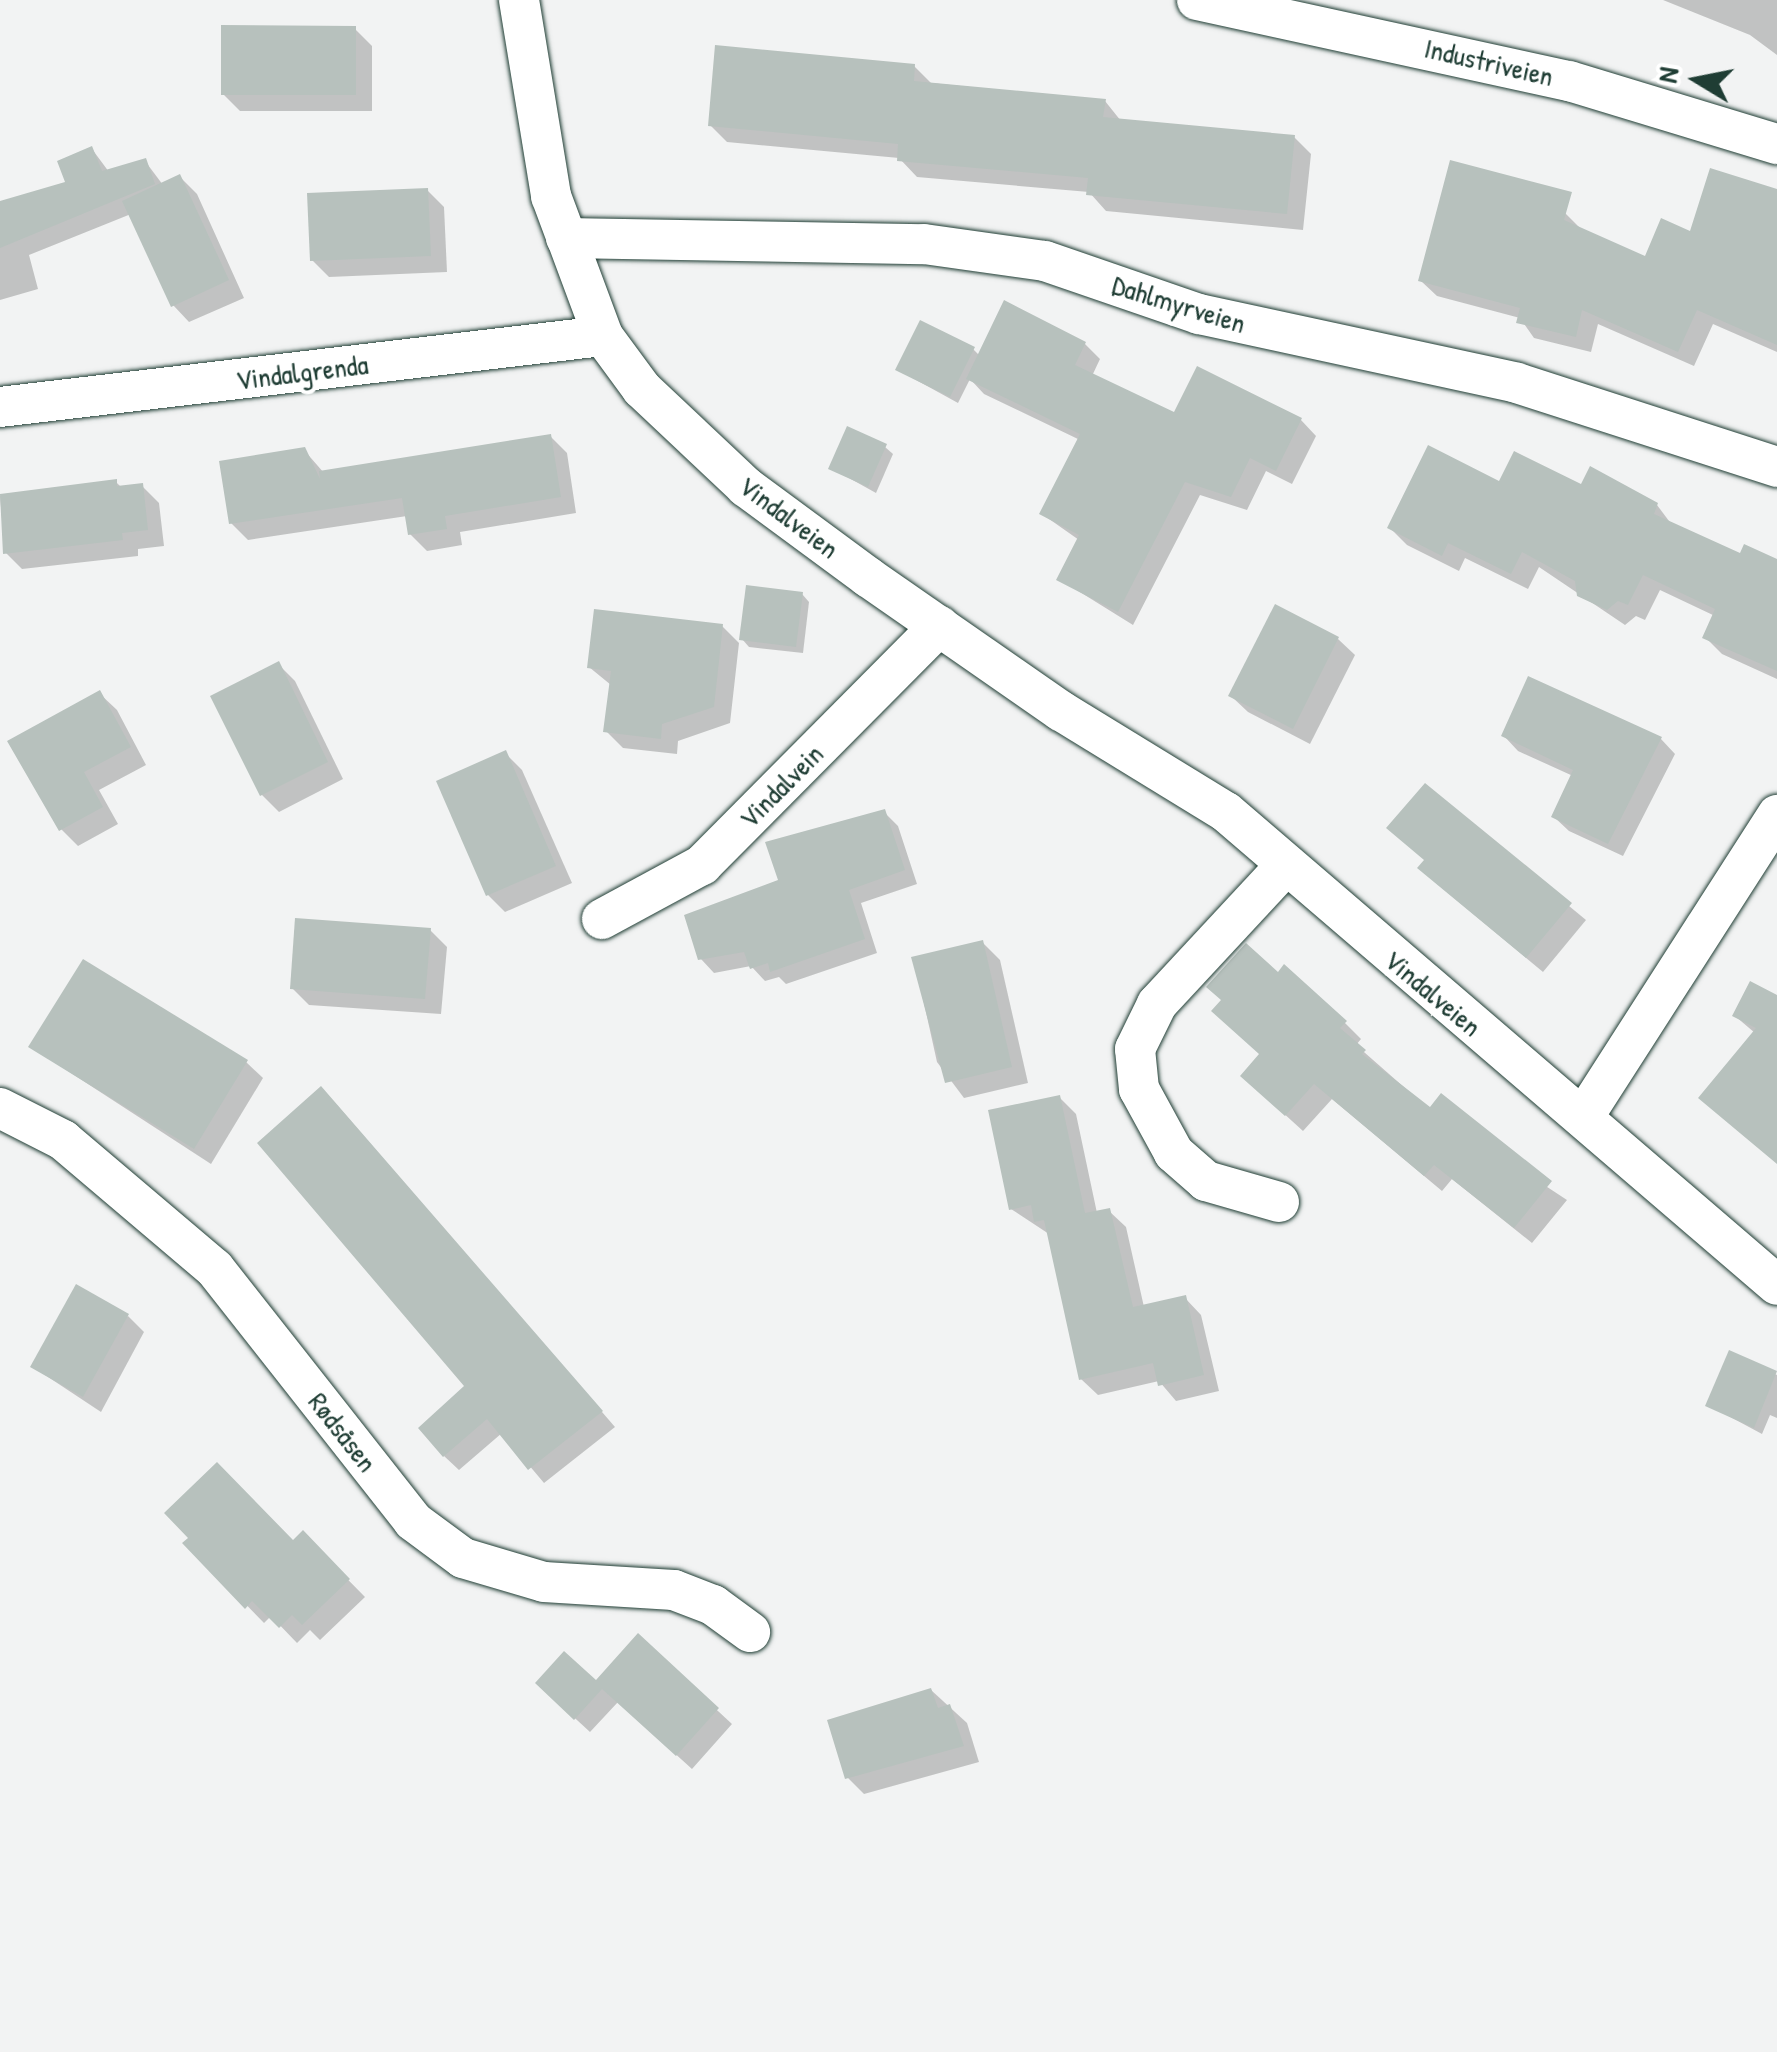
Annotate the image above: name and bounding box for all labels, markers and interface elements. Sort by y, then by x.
north arrow [1647,30,1747,130]
street label: Industriveien [1421,31,1557,93]
text: N [1647,64,1687,85]
street label: Dahlmyrveien [1108,268,1250,340]
street label: Vindalgrenda [234,347,370,397]
street label: Vindalveien [732,469,846,565]
street label: Vindalvein [732,737,830,835]
street label: Vindalveien [1378,943,1488,1043]
street label: Rødsåsen [302,1386,384,1478]

